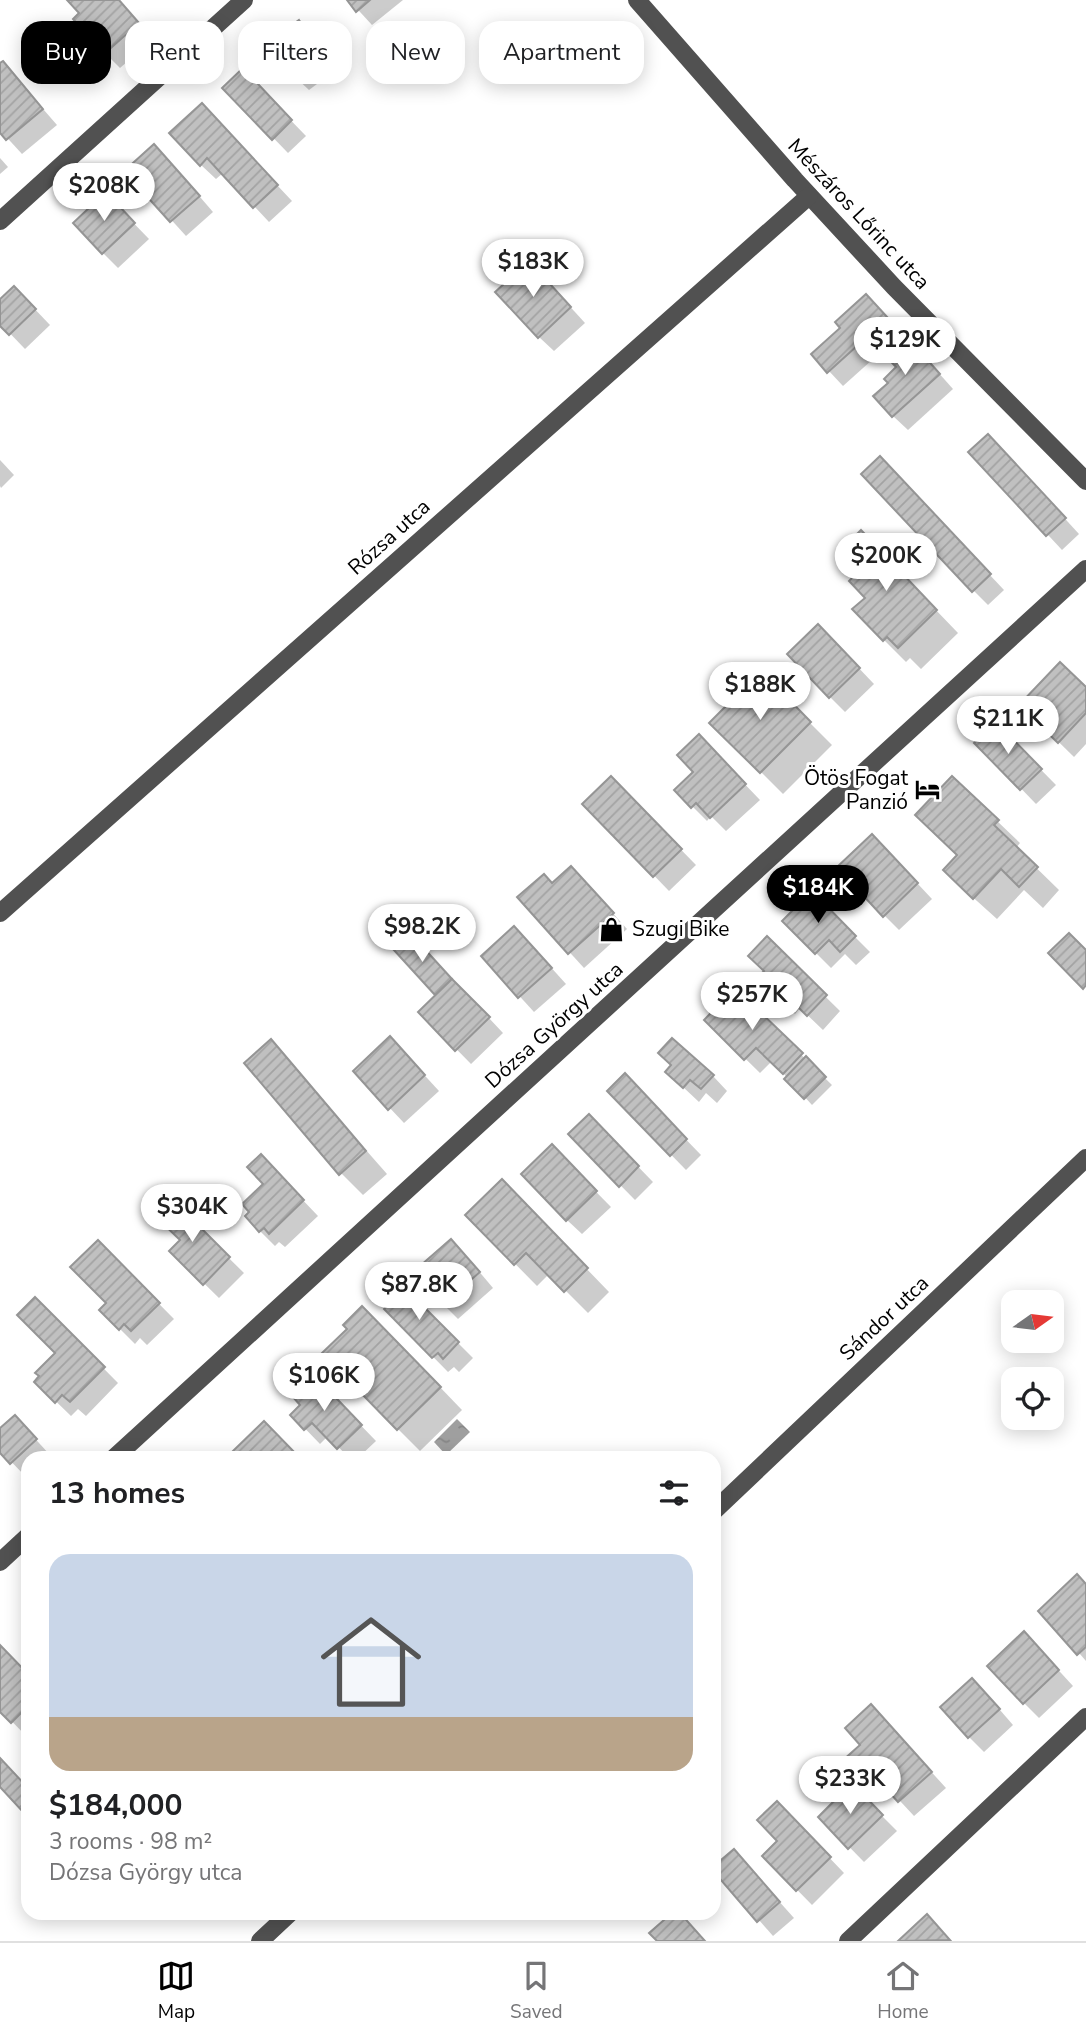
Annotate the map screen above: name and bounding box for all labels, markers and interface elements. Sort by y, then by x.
chip: Buy [21,21,111,84]
chip: Rent [125,21,224,84]
chip: Filters [238,21,352,84]
chip: New [366,21,465,84]
chip: Apartment [479,21,644,84]
street label: Mészáros Lőrinc utca [782,133,936,295]
pin: $208K [55,164,153,223]
text: $208K [69,170,139,201]
pin: $183K [484,240,582,299]
text: $183K [498,246,568,277]
pin: $129K [856,318,954,377]
text: $129K [870,324,940,355]
street label: Rózsa utca [342,493,436,581]
pin: $200K [837,534,935,593]
text: $200K [851,540,921,571]
pin: $188K [711,662,809,722]
text: $188K [725,669,795,700]
pin: $211K [959,696,1057,756]
text: $211K [973,703,1043,734]
place label: Ötös Fogat Panzió [804,764,909,816]
hotel icon: Ötös Fogat Panzió [914,776,942,804]
pin: $184K [769,866,867,925]
text: $184K [783,872,853,903]
pin: $98.2K [365,904,479,964]
text: $98.2K [384,911,460,942]
shop icon: Szugi Bike [598,915,626,943]
place label: Szugi Bike [632,915,729,943]
street label: Dózsa György utca [479,956,629,1094]
pin: $257K [703,972,801,1032]
text: $257K [717,979,787,1010]
pin: $304K [143,1184,241,1244]
text: $304K [157,1191,227,1222]
pin: $87.8K [362,1262,476,1322]
text: $87.8K [381,1269,457,1300]
street label: Sándor utca [833,1269,935,1367]
north arrow [1001,1290,1064,1353]
map controls [1001,1290,1064,1430]
pin: $106K [275,1354,373,1413]
text: $106K [289,1360,359,1391]
button: locate [1001,1367,1064,1430]
text: 13 homes [49,1473,185,1514]
icon: filters [655,1474,693,1512]
icon: home [308,1599,434,1725]
pin: $233K [801,1756,899,1816]
text: $233K [815,1763,885,1794]
text: $184,000 [49,1785,182,1826]
text: 3 rooms · 98 m² [49,1826,212,1857]
text: Dózsa György utca [49,1857,242,1888]
tab: Map [157,1957,195,2025]
tab: Saved [510,1957,563,2025]
tab: Home [877,1957,929,2025]

